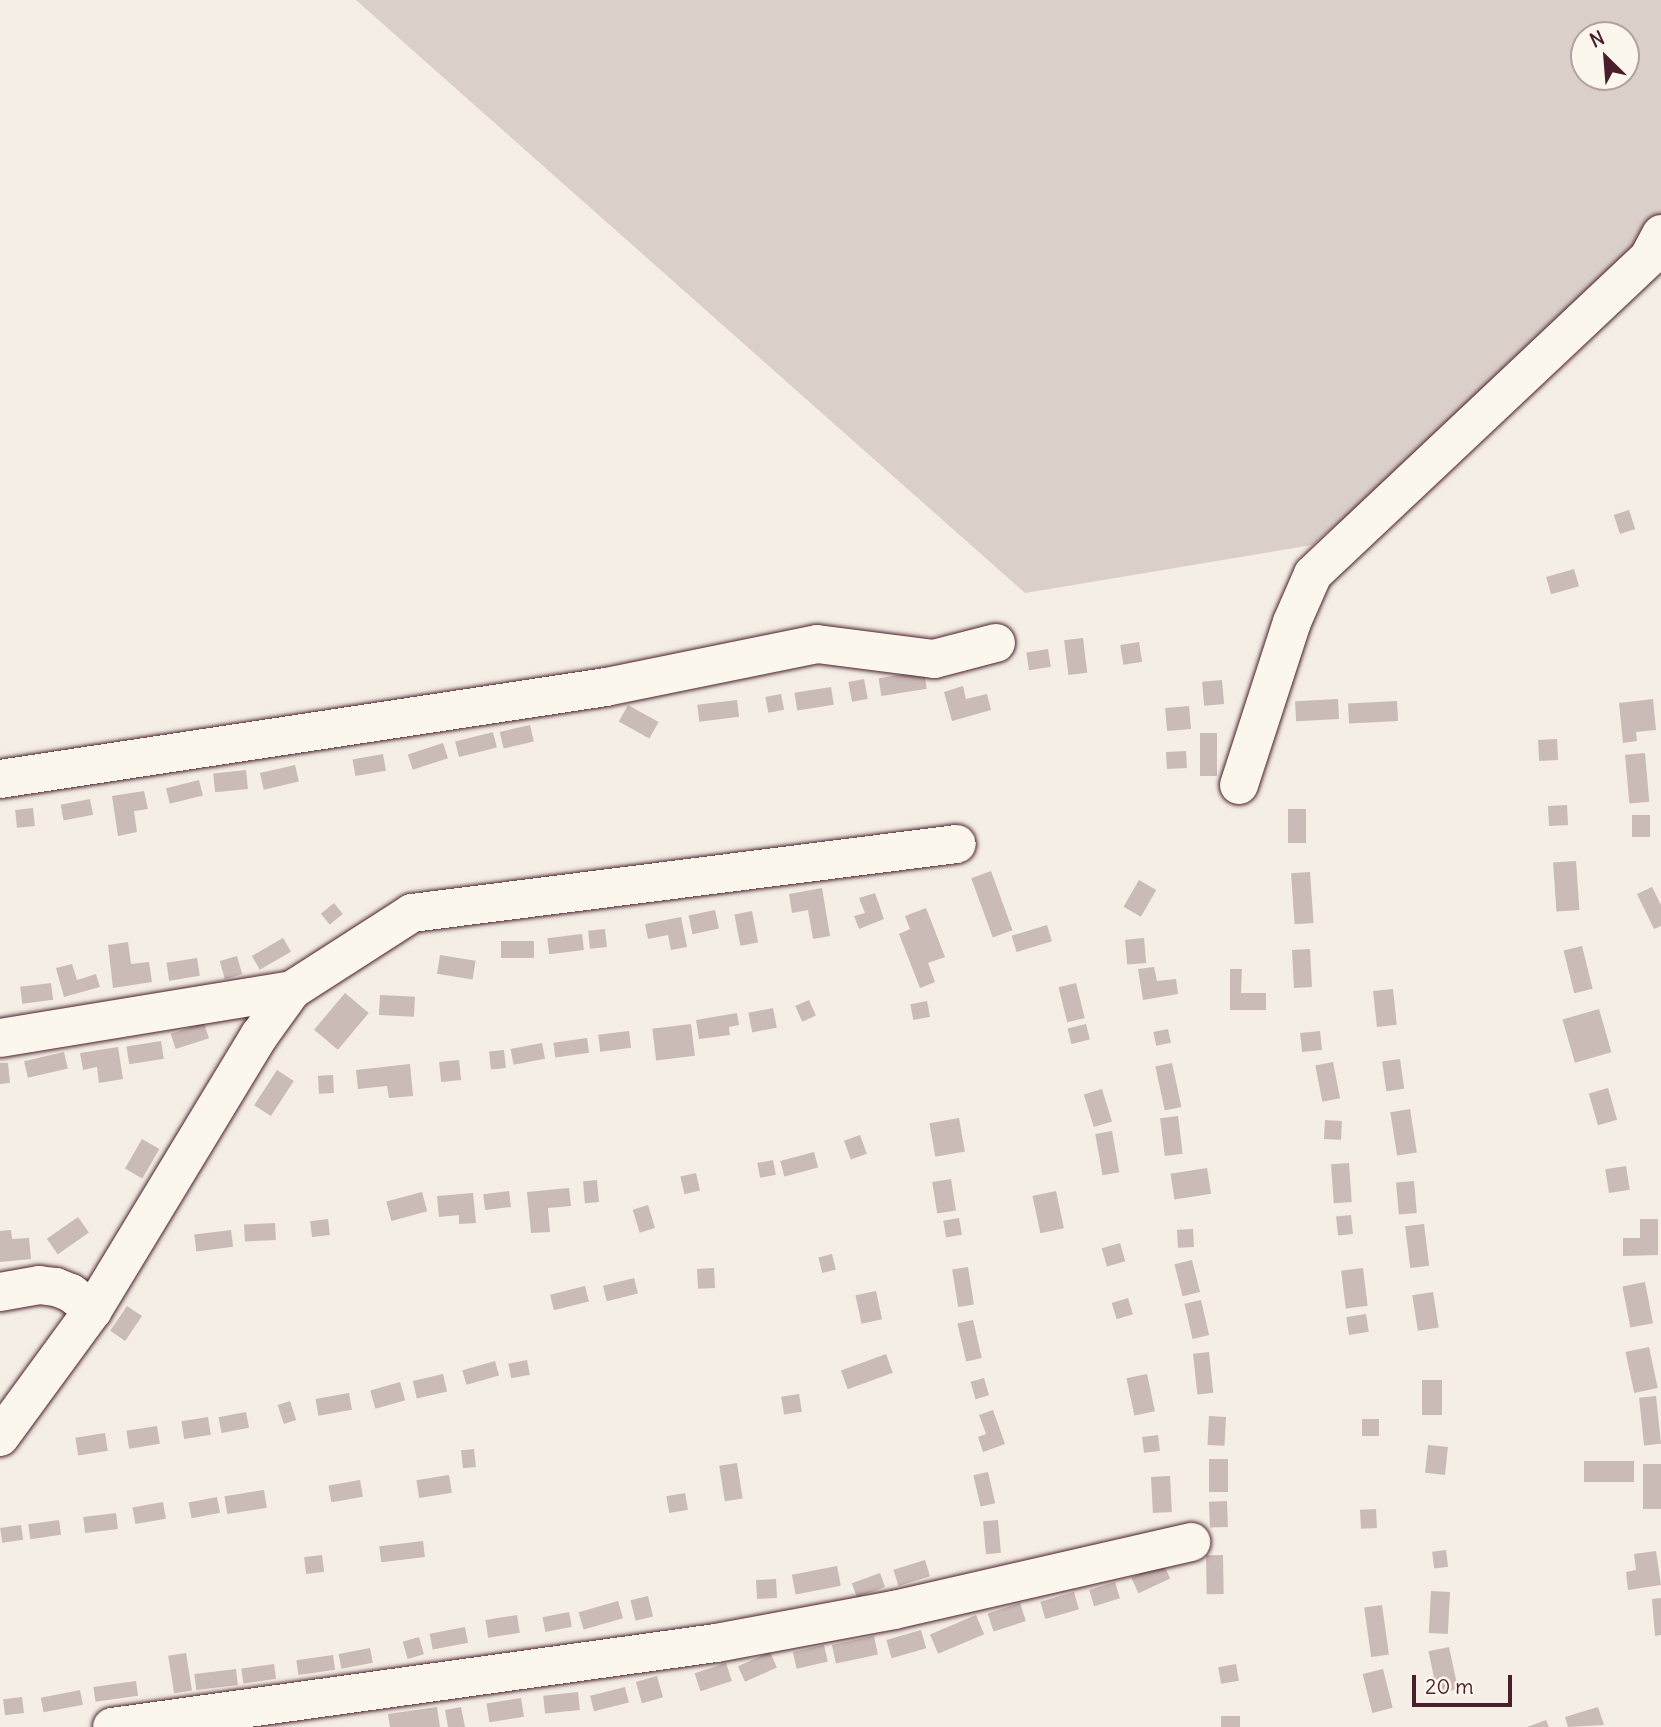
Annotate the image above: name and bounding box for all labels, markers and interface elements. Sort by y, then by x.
north arrow [1570,21,1640,91]
text: N [1586,25,1608,52]
scale bar [1416,1660,1516,1704]
text: 20 m [1425,1673,1474,1700]

